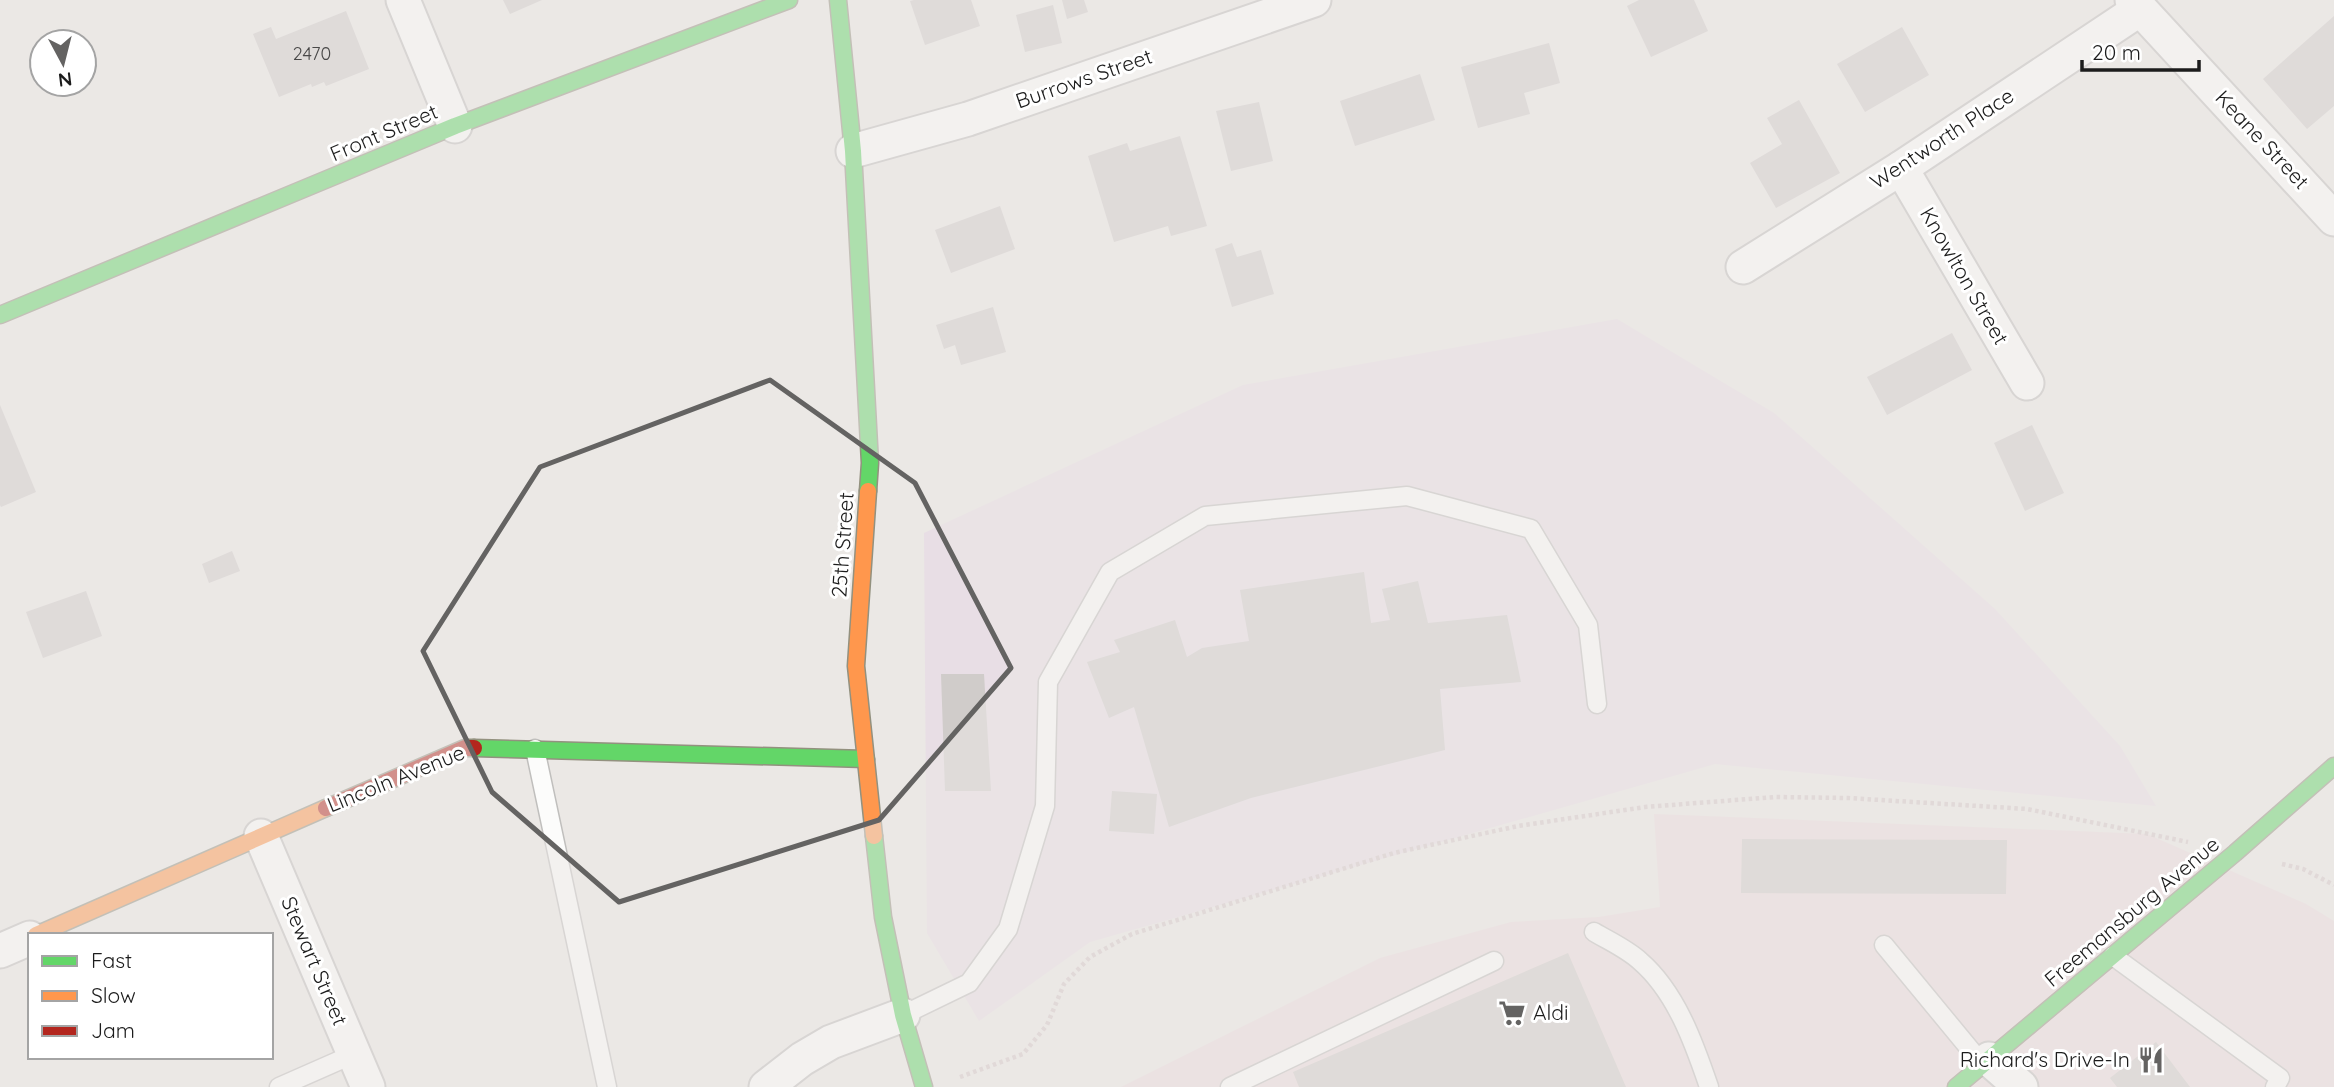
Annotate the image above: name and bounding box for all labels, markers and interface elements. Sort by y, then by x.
north arrow [28,28,98,98]
scale bar [2082,28,2199,72]
text: 20 m [2092,39,2141,65]
house number: 2470 [293,42,331,65]
street label: Burrows Street [1012,43,1155,114]
text: N [57,67,73,93]
street label: Wentworth Place [1865,82,2018,194]
street label: Keane Street [2210,85,2315,194]
street label: Front Street [326,98,441,166]
street label: Knowlton Street [1915,202,2015,349]
street label: 25th Street [825,492,859,598]
street label: Lincoln Avenue [323,739,468,817]
street label: Freemansburg Avenue [2039,831,2224,992]
street label: Stewart Street [276,892,354,1029]
legend [28,933,273,1059]
text: Fast [91,947,132,973]
text: Slow [91,982,136,1008]
supermarket icon: Aldi [1497,998,1527,1028]
place label: Aldi [1533,999,1568,1025]
text: Jam [91,1017,135,1043]
restaurant icon: Richard's Drive-In [2136,1045,2166,1075]
place label: Richard's Drive-In [1960,1046,2130,1072]

